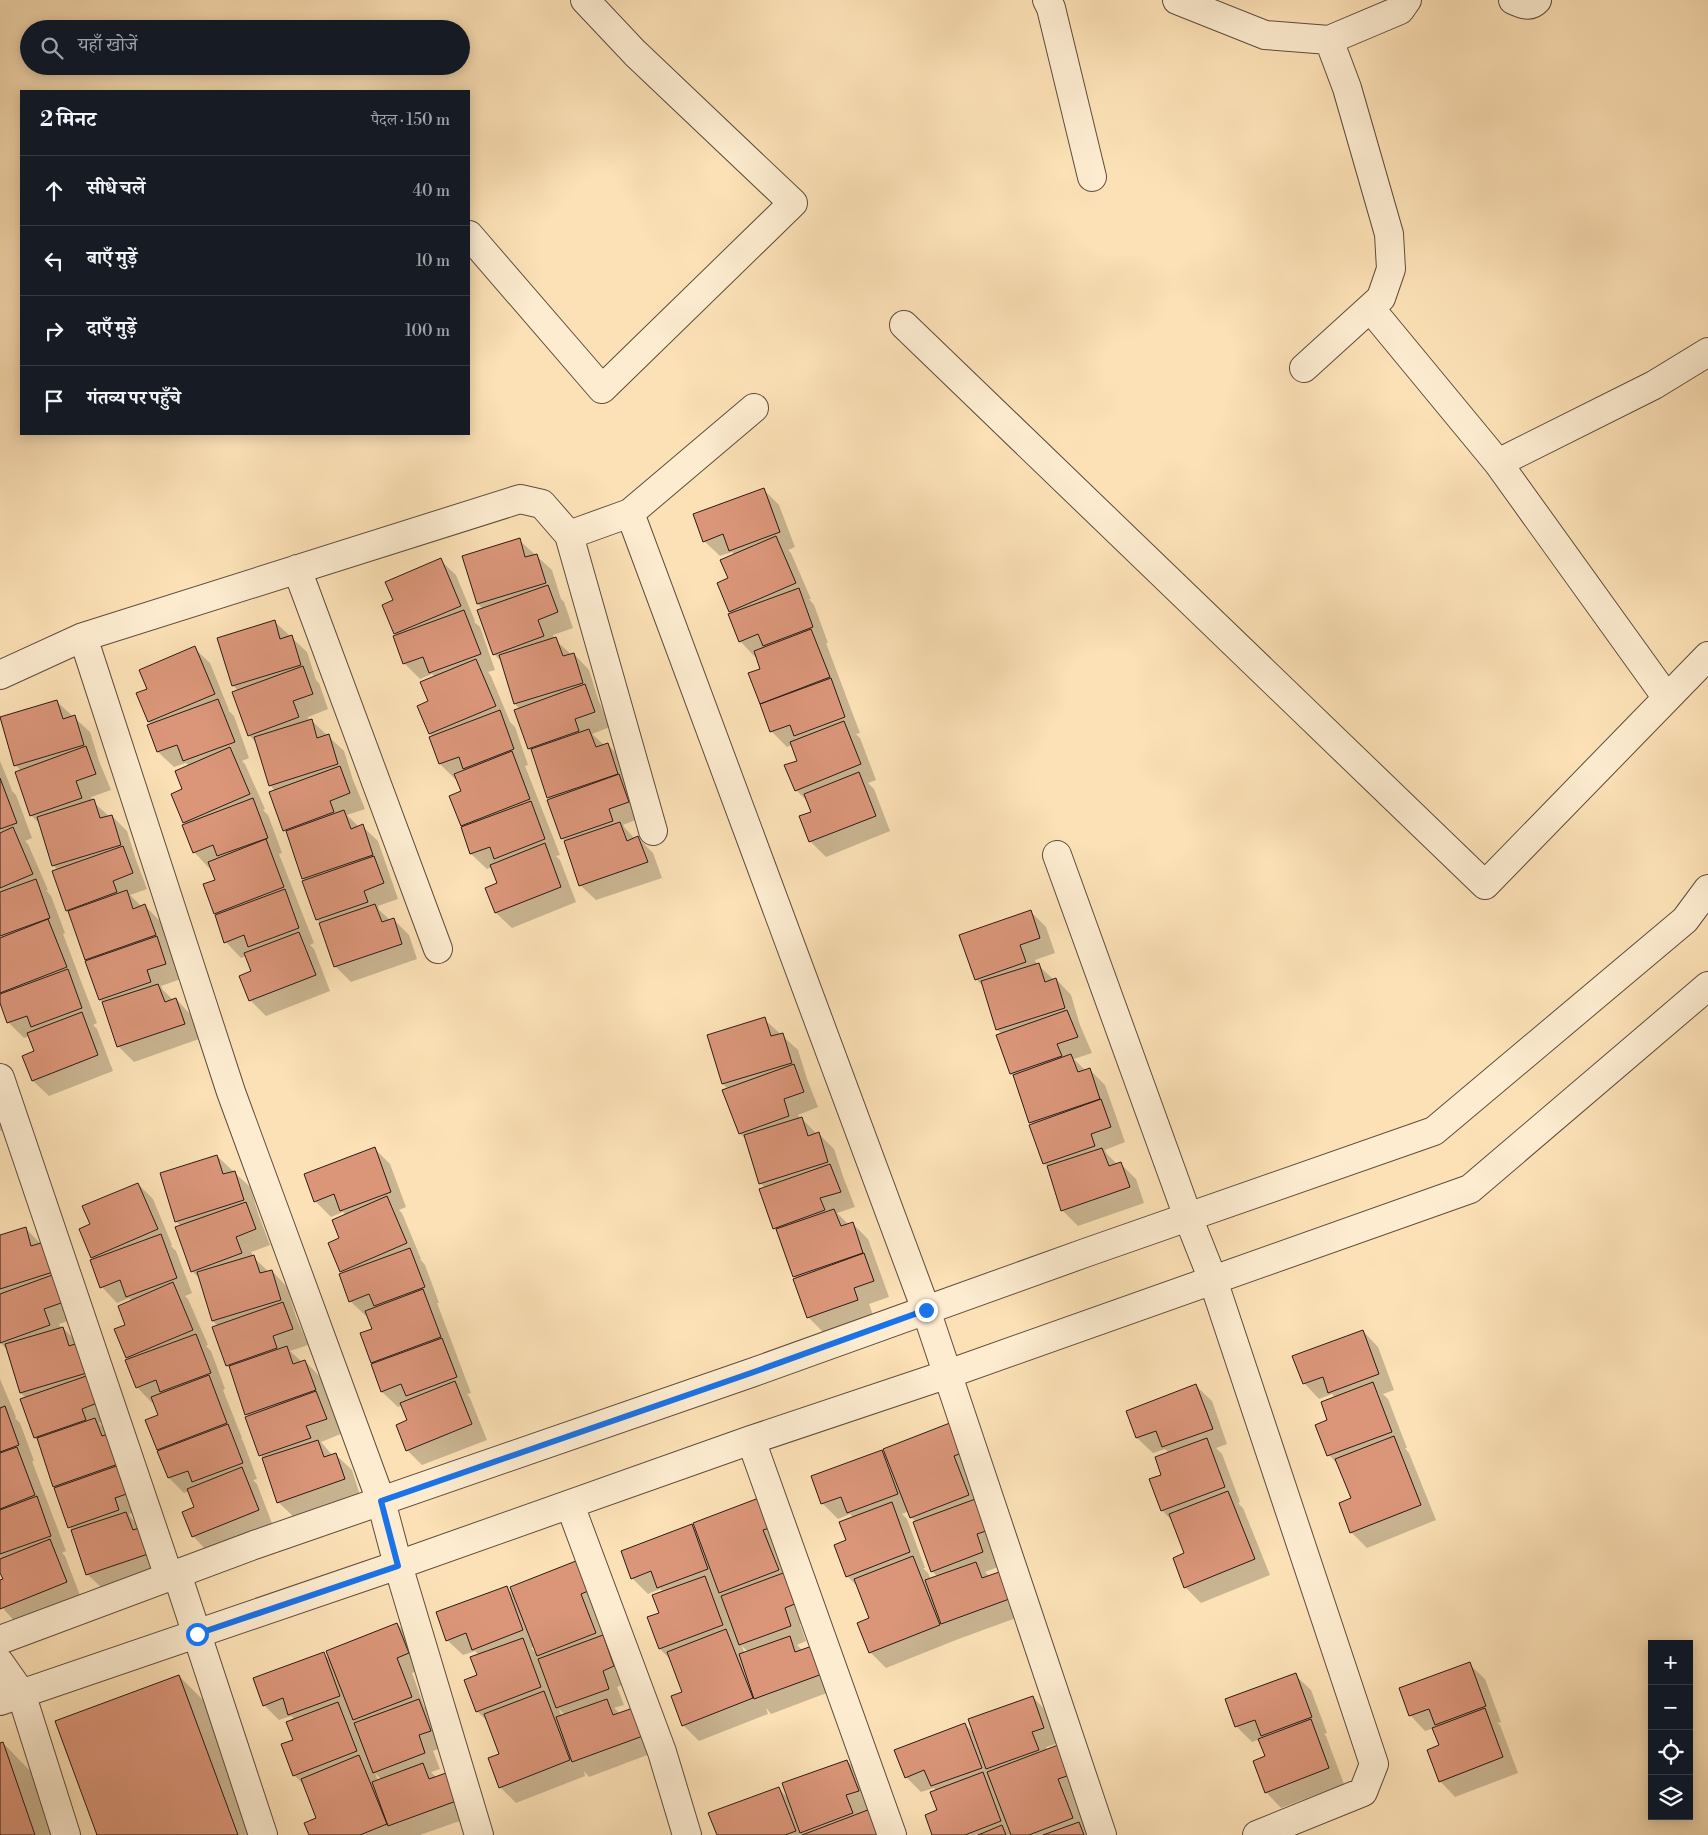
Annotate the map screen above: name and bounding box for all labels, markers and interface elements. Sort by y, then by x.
search box [20,20,470,75]
text: यहाँ खोजें [78,33,138,57]
icon: search [38,34,66,62]
text: 2 मिनट [40,107,96,133]
text: पैदल · 150 m [371,110,450,130]
text: सीधे चलें [87,176,145,200]
icon: ahead [40,177,68,205]
text: 40 m [413,181,450,201]
text: बाएँ मुड़ें [87,246,137,270]
icon: left [40,247,68,275]
text: 10 m [416,251,450,271]
text: दाएँ मुड़ें [87,316,137,340]
icon: right [40,317,68,345]
text: 100 m [405,321,450,341]
text: गंतव्य पर पहुँचे [87,386,181,410]
icon: arrive [40,387,68,415]
route end [915,1299,938,1322]
route start [186,1623,209,1646]
map controls [1648,1640,1693,1820]
button: + [1648,1640,1693,1685]
button: − [1648,1685,1693,1730]
button: locate [1648,1730,1693,1775]
button: layers [1648,1775,1693,1820]

